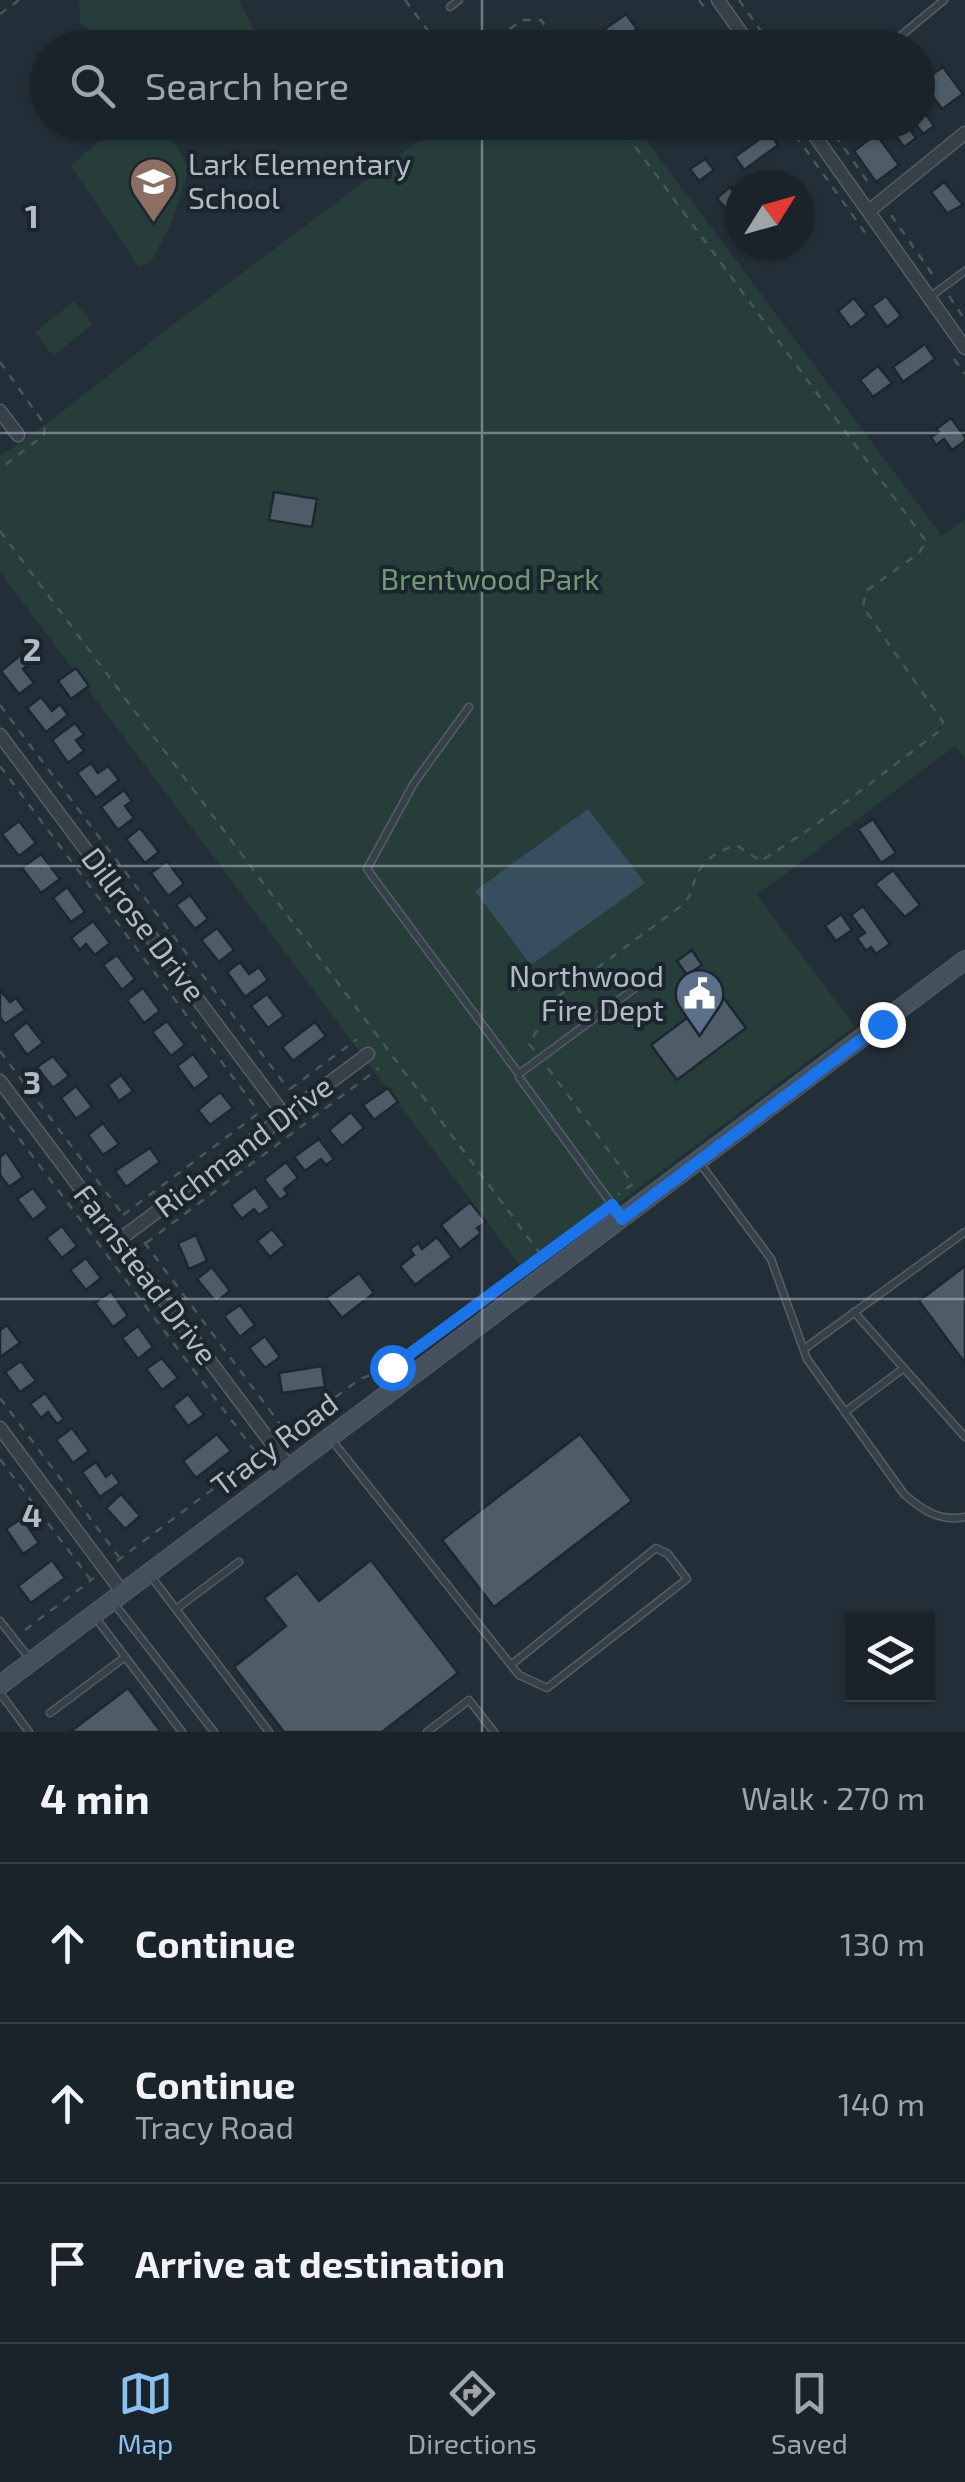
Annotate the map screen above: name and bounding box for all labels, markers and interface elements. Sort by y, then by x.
search box [30,30,935,140]
icon: search [65,58,120,113]
text: Search here [145,62,349,108]
place label: Lark Elementary School [188,145,411,215]
school or university icon: Lark Elementary School [127,156,179,224]
north arrow [725,170,815,260]
text: 1 [25,196,39,234]
park label: Brentwood Park [380,560,600,596]
text: 2 [23,629,41,667]
street label: Dillrose Drive [75,840,214,1008]
place label: Northwood Fire Dept [509,957,664,1027]
public building icon: Northwood Fire Dept [673,968,725,1036]
route end [860,1002,906,1048]
text: 3 [23,1062,41,1100]
street label: Richmand Drive [147,1067,339,1224]
street label: Farnstead Drive [67,1177,226,1371]
route start [370,1345,416,1391]
street label: Tracy Road [204,1384,344,1503]
text: 4 [22,1495,42,1533]
map controls [845,1612,935,1702]
button: layers [845,1612,935,1702]
text: 4 min [40,1772,150,1822]
text: Walk · 270 m [741,1778,925,1816]
icon: ahead [40,1916,95,1971]
text: Continue [135,1920,295,1966]
text: 130 m [840,1924,925,1962]
text: Continue [135,2061,295,2107]
icon: ahead [40,2076,95,2131]
text: 140 m [838,2084,925,2122]
text: Tracy Road [135,2107,294,2145]
icon: arrive [40,2236,95,2291]
text: Arrive at destination [135,2240,505,2286]
tab: Map [117,2366,173,2460]
tab: Directions [408,2366,537,2460]
tab: Saved [771,2366,848,2460]

